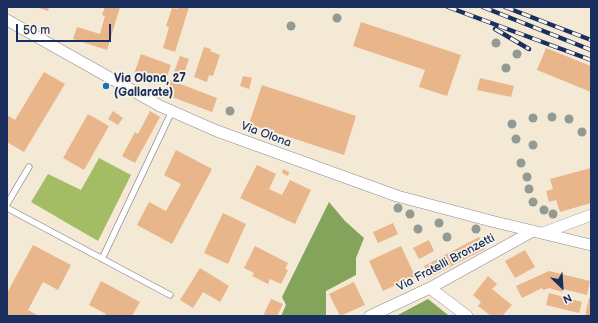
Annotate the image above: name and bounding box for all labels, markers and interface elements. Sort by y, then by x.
scale bar [18,16,113,42]
text: 50 m [23,23,50,38]
place label: Via Olona, 27 (Gallarate) [114,72,186,100]
marker: Via Olona, 27 (Gallarate) [101,81,111,91]
street label: Via Olona [239,119,293,151]
street label: Via Fratelli Bronzetti [395,231,497,295]
north arrow [542,267,582,307]
text: N [561,291,574,306]

